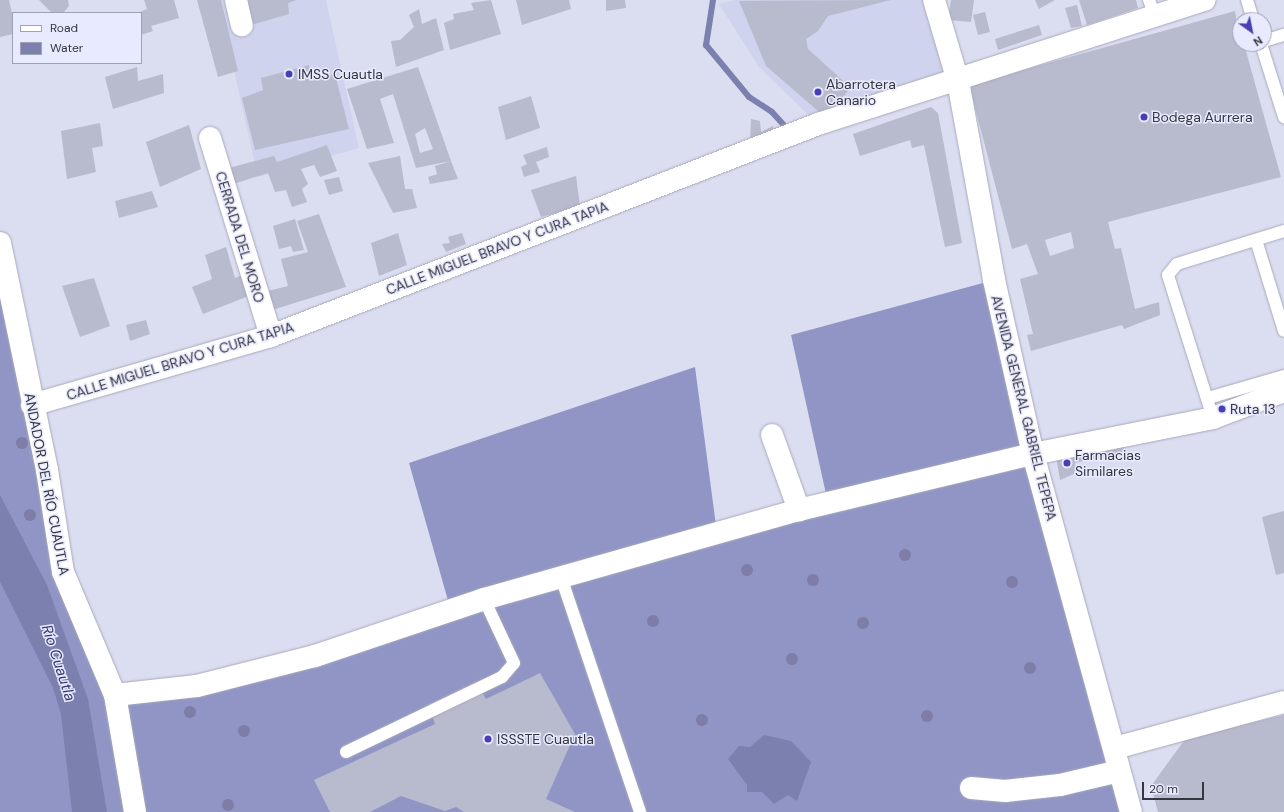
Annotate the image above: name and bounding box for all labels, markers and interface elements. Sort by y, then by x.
legend [12,12,142,64]
north arrow [1232,12,1272,52]
text: Road [50,20,78,36]
text: N [1251,33,1265,49]
text: Water [50,40,83,56]
place label: IMSS Cuautla [298,66,383,82]
marker: IMSS Cuautla [283,68,295,80]
place label: Abarrotera Canario [826,76,896,108]
marker: Abarrotera Canario [813,87,823,97]
place label: Bodega Aurrera [1152,109,1253,125]
marker: Bodega Aurrera [1139,112,1149,122]
street label: CERRADA DEL MORO [212,169,268,305]
street label: CALLE MIGUEL BRAVO Y CURA TAPIA [384,198,610,298]
street label: AVENIDA GENERAL GABRIEL TEPEPA [988,293,1060,523]
street label: CALLE MIGUEL BRAVO Y CURA TAPIA [64,318,296,404]
street label: ANDADOR DEL RÍO CUAUTLA [21,391,73,577]
place label: Ruta 13 [1230,401,1276,417]
marker: Ruta 13 [1217,404,1227,414]
place label: Farmacias Similares [1075,447,1141,480]
marker: Farmacias Similares [1062,458,1072,468]
water label: Río Cuautla [37,623,79,703]
place label: ISSSTE Cuautla [497,731,594,747]
marker: ISSSTE Cuautla [482,733,494,745]
scale bar [1144,774,1206,800]
text: 20 m [1149,781,1178,797]

